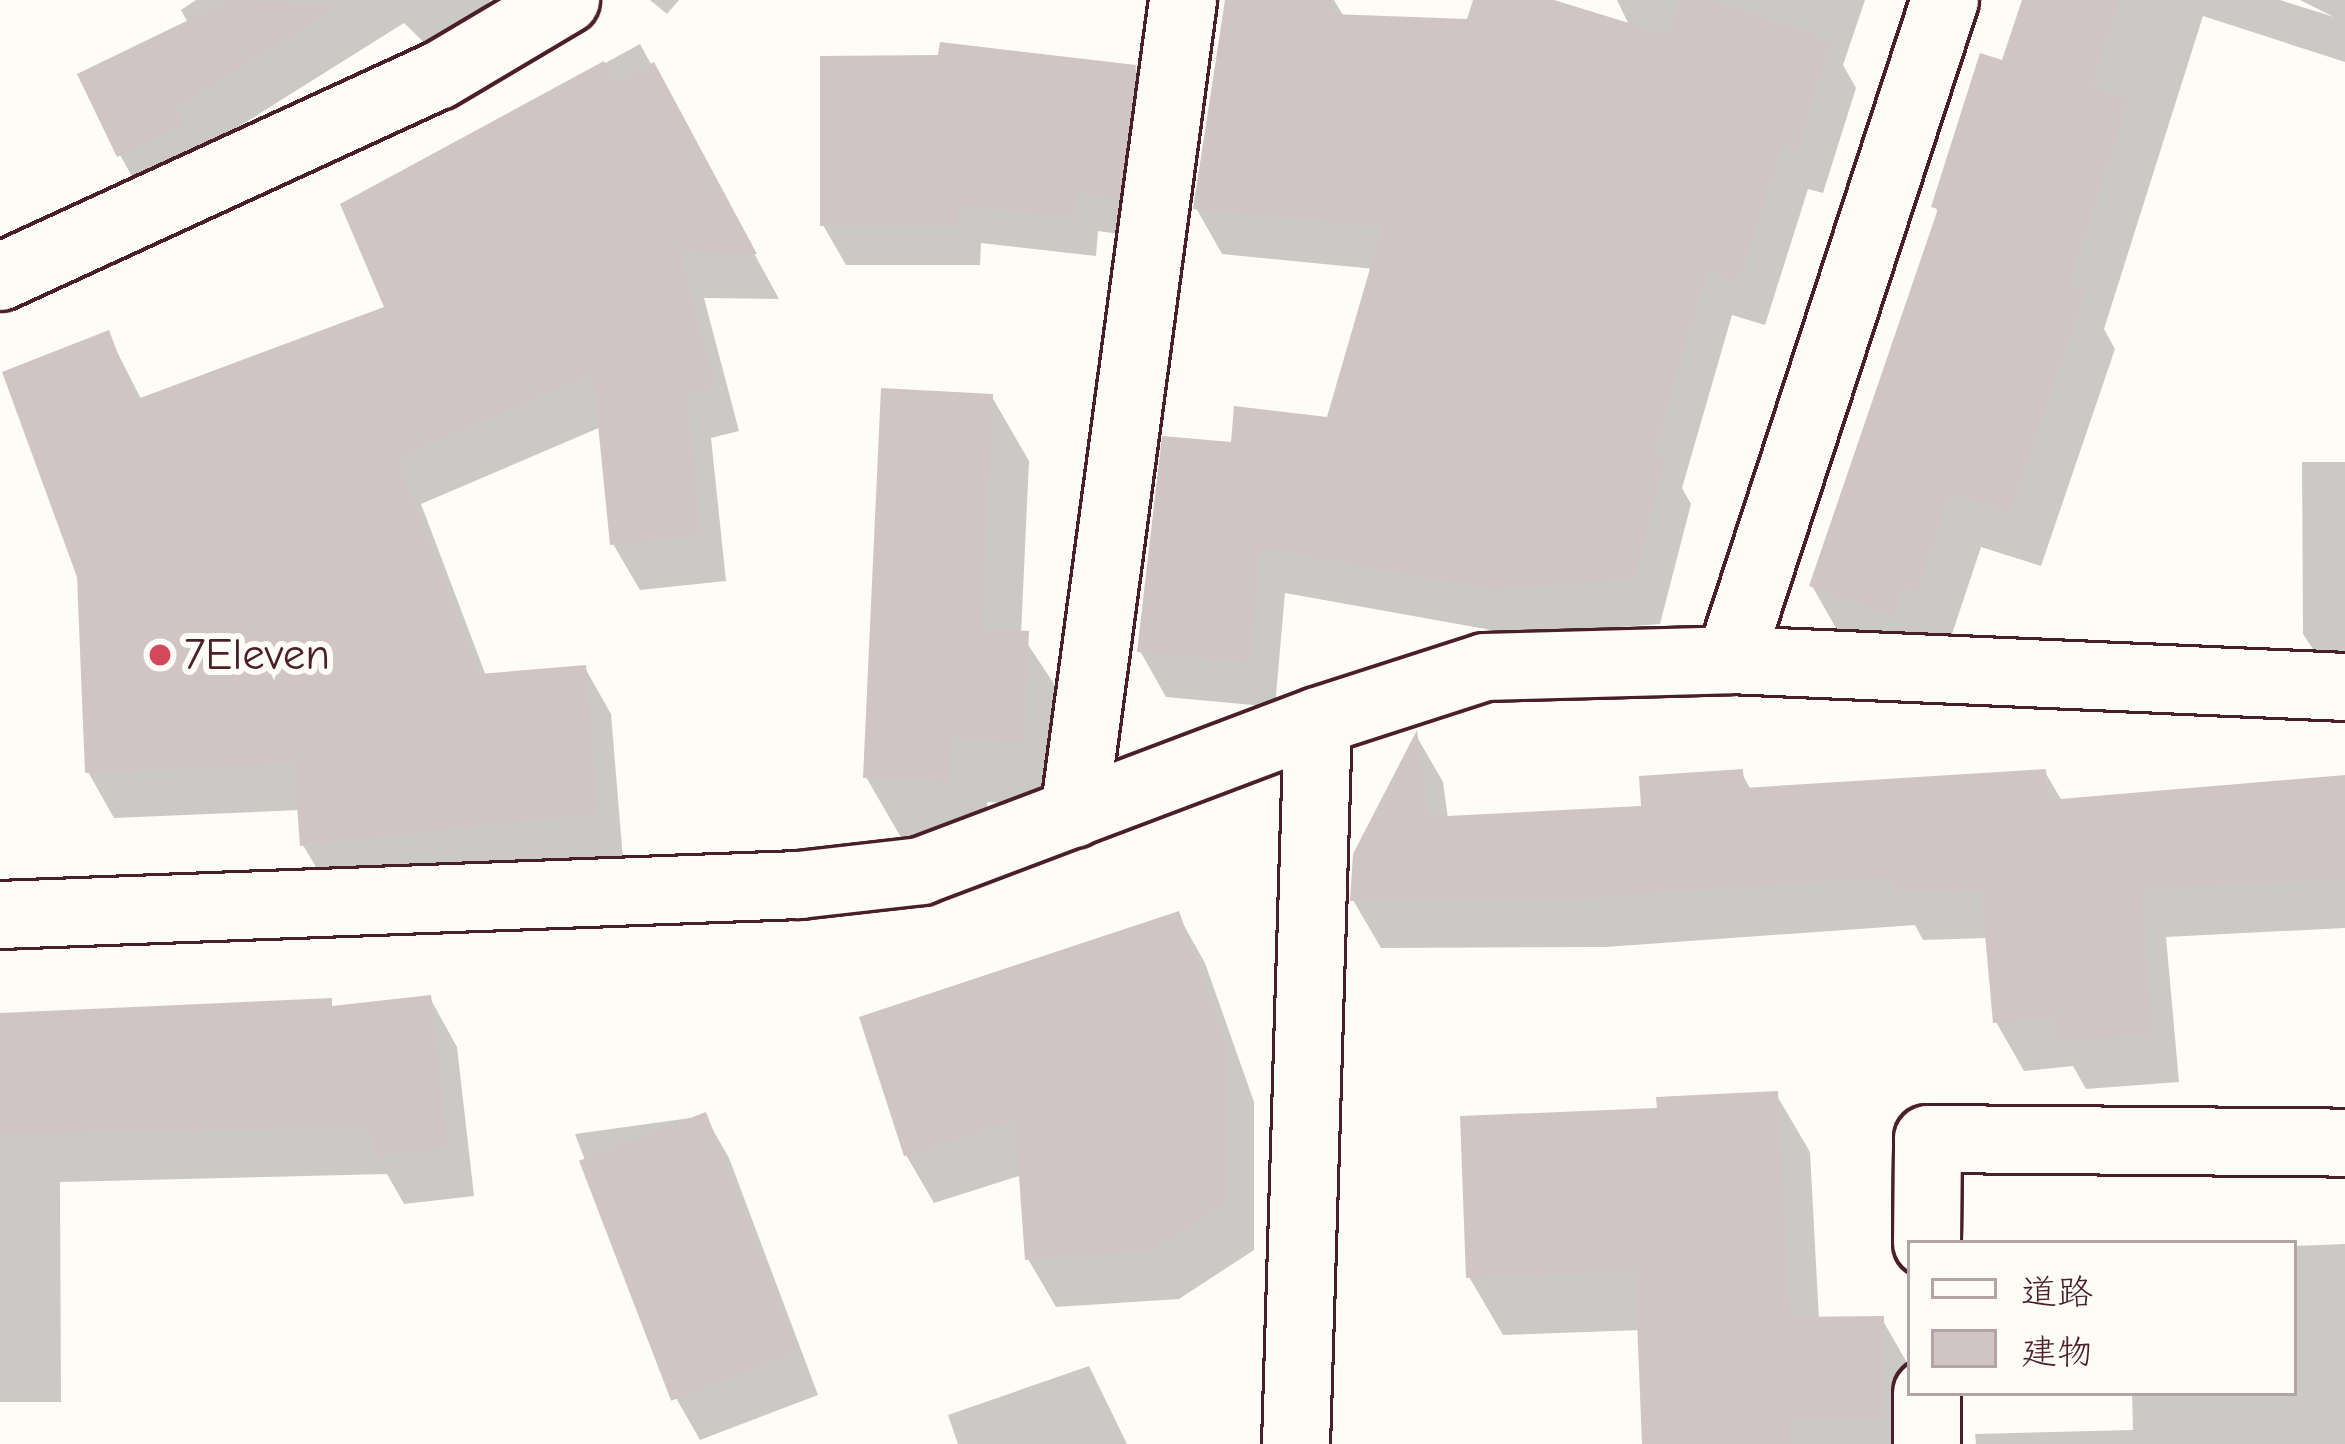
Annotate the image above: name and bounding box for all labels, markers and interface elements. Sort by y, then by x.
place label: 7Eleven [184,628,330,682]
marker: 7Eleven [147,642,173,668]
legend [1907,1240,2297,1396]
text: 道路 [2021,1272,2093,1313]
text: 建物 [2021,1332,2093,1373]

